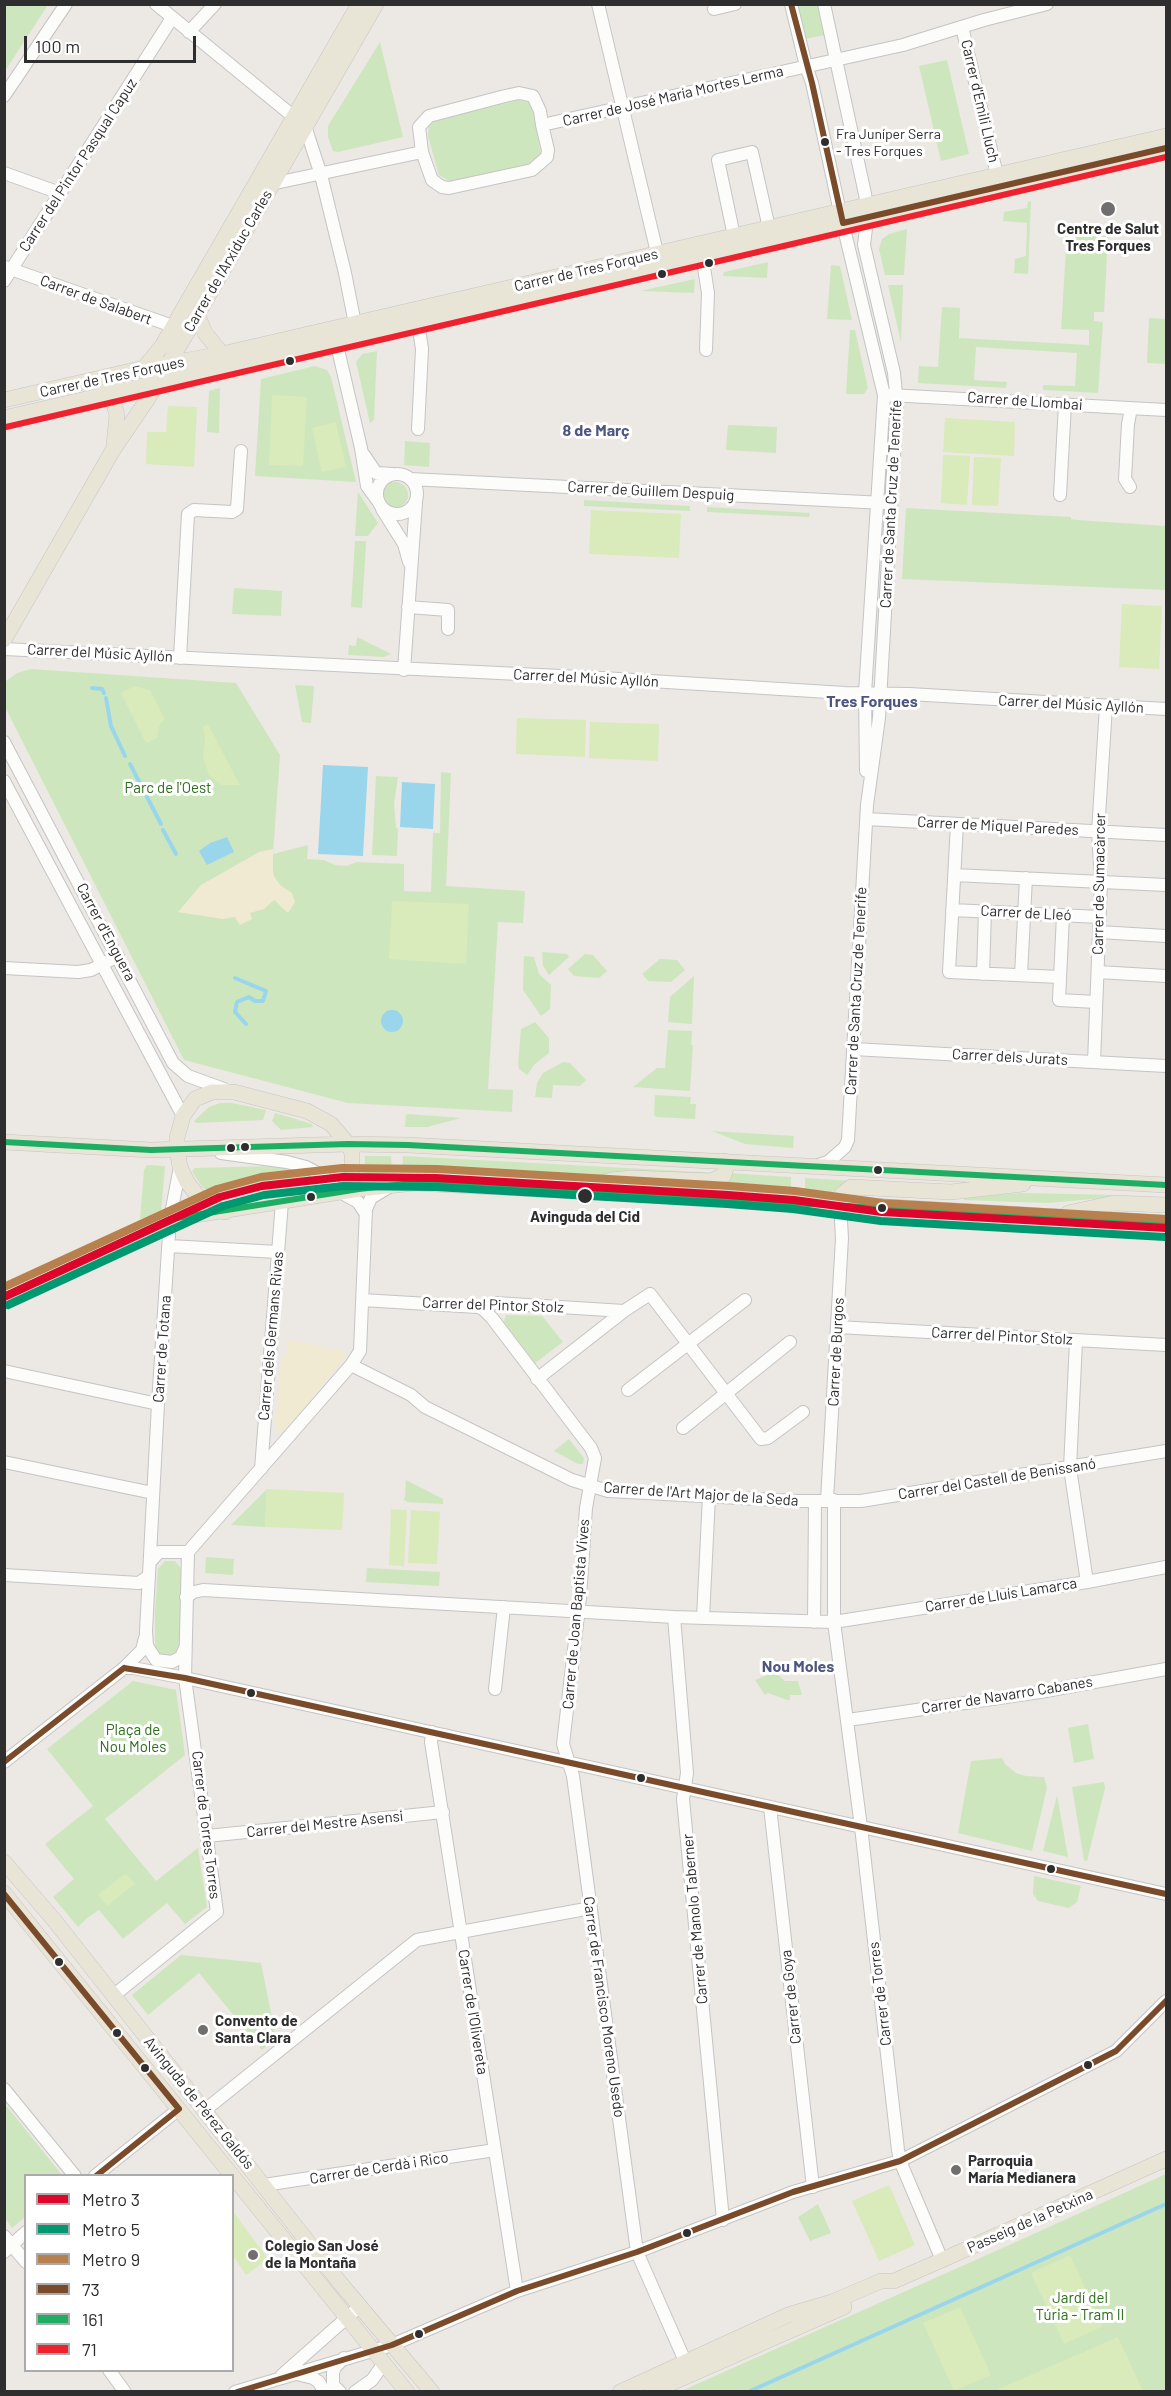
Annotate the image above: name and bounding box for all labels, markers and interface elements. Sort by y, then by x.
scale bar [27,24,200,62]
text: 100 m [35,35,80,57]
street label: Carrer d'Emili Lluch [957,38,1003,164]
street label: Carrer de José María Mortes Lerma [561,62,785,130]
street label: Carrer del Pintor Pasqual Capuz [15,75,141,255]
place label: Fra Juníper Serra - Tres Forques [836,126,941,158]
marker: Fra Juníper Serra - Tres Forques [819,136,831,148]
street label: Carrer de l'Arxiduc Carles [180,187,276,335]
marker: Centre de Salut Tres Forques [1099,200,1117,218]
place label: Centre de Salut Tres Forques [1057,220,1159,255]
street label: Carrer de Tres Forques [512,245,660,295]
unlabelled marker [703,257,715,269]
unlabelled marker [656,268,668,280]
street label: Carrer de Salabert [38,271,154,329]
street label: Carrer de Tres Forques [38,353,186,401]
unlabelled marker [284,355,296,367]
street label: Carrer de Llombai [967,388,1083,414]
street label: Carrer de Santa Cruz de Tenerife [877,399,905,609]
district label: 8 de Març [562,421,630,441]
street label: Carrer de Guillem Despuig [567,478,735,504]
street label: Carrer del Músic Ayllón [27,640,173,666]
street label: Carrer del Músic Ayllón [513,665,659,691]
street label: Carrer del Músic Ayllón [998,691,1144,717]
district label: Tres Forques [826,692,918,712]
park label: Parc de l'Oest [124,779,212,797]
street label: Carrer de Miquel Paredes [917,813,1079,839]
street label: Carrer de Sumacàrcer [1089,813,1109,955]
street label: Carrer d'Enguera [73,880,139,984]
street label: Carrer de Santa Cruz de Tenerife [842,886,870,1096]
street label: Carrer de Lleó [980,902,1072,924]
street label: Carrer dels Jurats [951,1045,1069,1069]
unlabelled marker [239,1141,251,1153]
unlabelled marker [225,1142,237,1154]
unlabelled marker [872,1164,884,1176]
marker: Avinguda del Cid [576,1187,594,1205]
unlabelled marker [305,1191,317,1203]
unlabelled marker [876,1202,888,1214]
place label: Avinguda del Cid [530,1208,640,1226]
street label: Carrer dels Germans Rivas [255,1251,287,1421]
street label: Carrer del Pintor Stolz [422,1294,564,1316]
street label: Carrer de Totana [149,1295,175,1403]
street label: Carrer de Burgos [824,1297,848,1407]
street label: Carrer del Pintor Stolz [931,1323,1073,1349]
street label: Carrer del Castell de Benissanó [897,1454,1097,1504]
street label: Carrer de l'Art Major de la Seda [603,1478,799,1510]
street label: Carrer de Joan Baptista Vives [559,1518,593,1710]
street label: Carrer de Lluís Lamarca [924,1574,1078,1616]
district label: Nou Moles [762,1657,834,1677]
street label: Carrer de Navarro Cabanes [920,1673,1094,1717]
unlabelled marker [245,1687,257,1699]
park label: Plaça de Nou Moles [100,1721,166,1756]
street label: Carrer de Torres Torres [188,1750,224,1900]
unlabelled marker [635,1772,647,1784]
street label: Carrer del Mestre Asensi [246,1807,404,1841]
street label: Carrer de Manolo Taberner [679,1833,711,2005]
unlabelled marker [1045,1863,1057,1875]
street label: Carrer de Francisco Moreno Usedo [580,1895,628,2119]
street label: Carrer de Torres [865,1941,895,2047]
street label: Carrer de l'Olivereta [454,1948,492,2076]
street label: Carrer de Goya [777,1949,805,2045]
unlabelled marker [53,1956,65,1968]
place label: Convento de Santa Clara [215,2012,298,2047]
marker: Convento de Santa Clara [196,2023,210,2037]
unlabelled marker [111,2027,123,2039]
street label: Avinguda de Pérez Galdós [140,2033,258,2173]
unlabelled marker [1082,2059,1094,2071]
unlabelled marker [139,2062,151,2074]
street label: Carrer de Cerdà i Rico [308,2148,450,2188]
place label: Parroquia María Medianera [968,2152,1076,2187]
marker: Parroquia María Medianera [949,2163,963,2177]
legend [24,2174,234,2372]
street label: Passeig de la Petxina [964,2185,1096,2257]
text: Metro 3 [82,2188,140,2210]
text: Metro 5 [82,2218,140,2240]
unlabelled marker [681,2227,693,2239]
place label: Colegio San José de la Montaña [265,2237,379,2272]
text: Metro 9 [82,2248,140,2270]
marker: Colegio San José de la Montaña [246,2248,260,2262]
text: 73 [82,2278,100,2300]
park label: Jardí del Túria - Tram II [1036,2289,1124,2324]
text: 161 [82,2308,104,2330]
unlabelled marker [413,2328,425,2340]
text: 71 [82,2338,97,2360]

